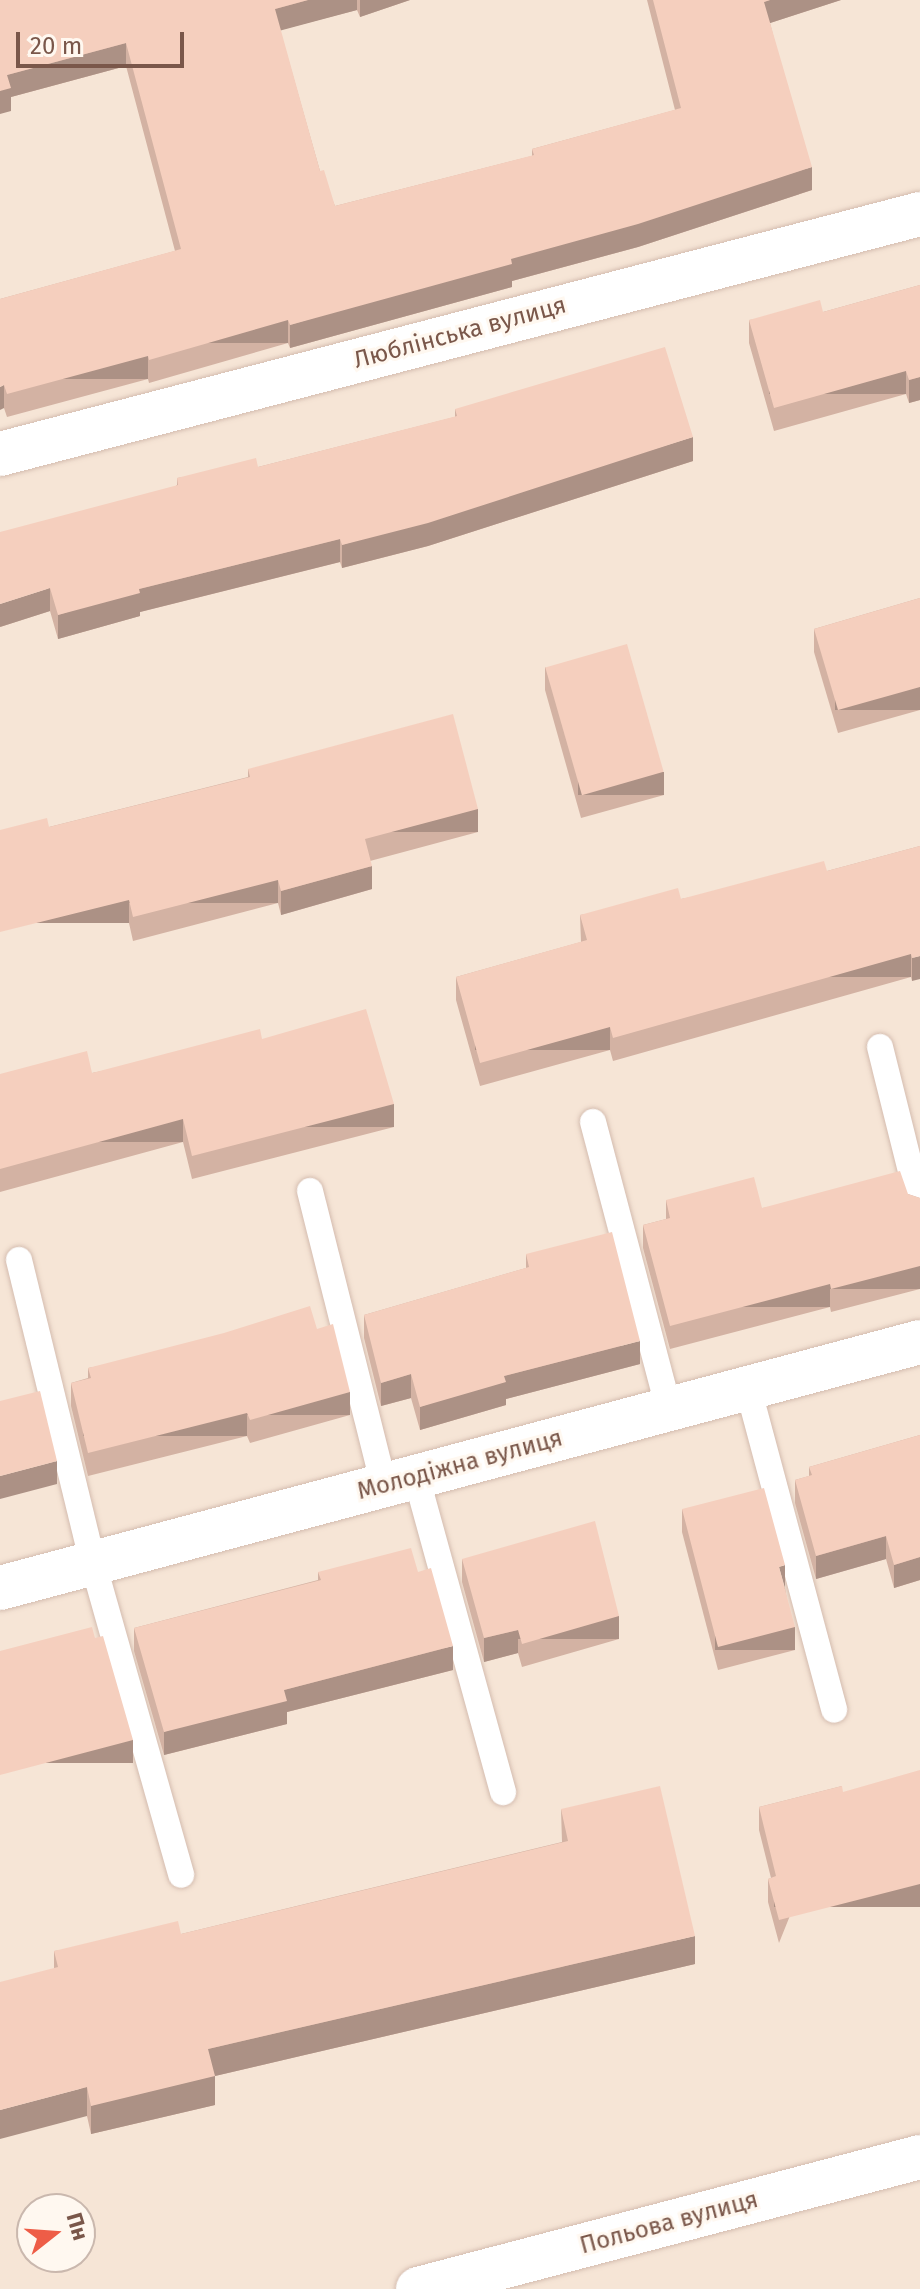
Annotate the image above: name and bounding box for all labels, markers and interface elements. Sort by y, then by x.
scale bar [20,16,188,66]
text: 20 m [30,32,82,60]
street label: Люблінська вулиця [351,291,569,375]
street label: Молодіжна вулиця [354,1424,566,1506]
street label: Польова вулиця [577,2185,761,2261]
north arrow [16,2193,96,2273]
text: Пн [61,2209,94,2244]

